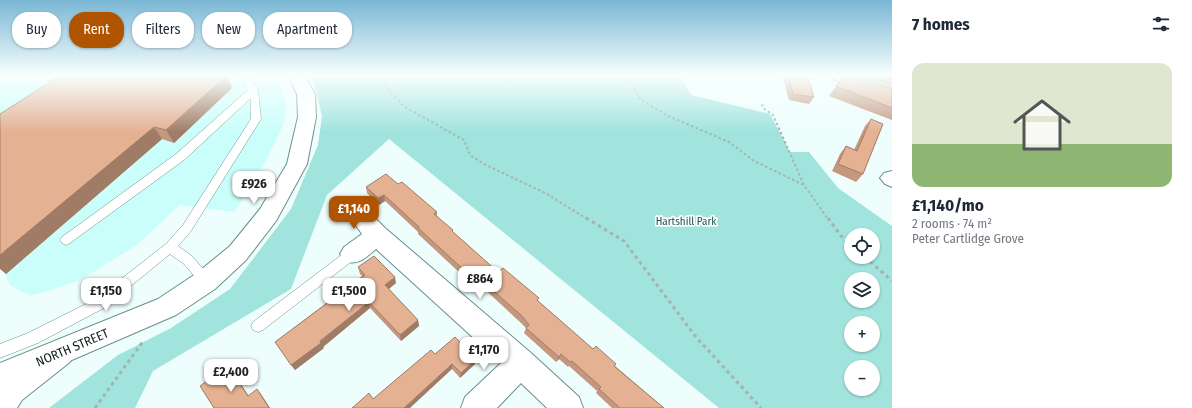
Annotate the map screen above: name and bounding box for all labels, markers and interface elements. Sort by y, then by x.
chip: Buy [12,12,61,48]
chip: Rent [69,12,124,48]
chip: Filters [132,12,194,48]
chip: New [202,12,255,48]
chip: Apartment [263,12,352,48]
icon: filters [1150,13,1172,35]
text: 7 homes [912,14,970,35]
icon: home [1006,89,1078,161]
pin: £926 [230,171,278,205]
text: £926 [241,176,267,191]
text: £1,140/mo [912,195,984,216]
pin: £1,140 [321,196,387,230]
text: £1,140 [338,201,370,216]
park label: Hartshill Park [656,215,717,228]
text: 2 rooms · 74 m² [912,216,992,231]
map controls [844,228,880,396]
button: locate [844,228,880,264]
text: Peter Cartlidge Grove [912,231,1024,246]
pin: £864 [456,266,504,300]
text: £864 [467,271,493,286]
button: layers [844,272,880,308]
pin: £1,150 [73,278,139,312]
pin: £1,500 [316,278,382,312]
text: £1,150 [90,283,122,298]
text: £1,500 [331,283,367,298]
button: + [844,316,880,352]
street label: NORTH STREET [34,325,111,369]
pin: £1,170 [451,337,517,371]
text: £1,170 [468,342,500,357]
pin: £2,400 [198,359,264,393]
button: − [844,360,880,396]
text: £2,400 [213,364,249,379]

